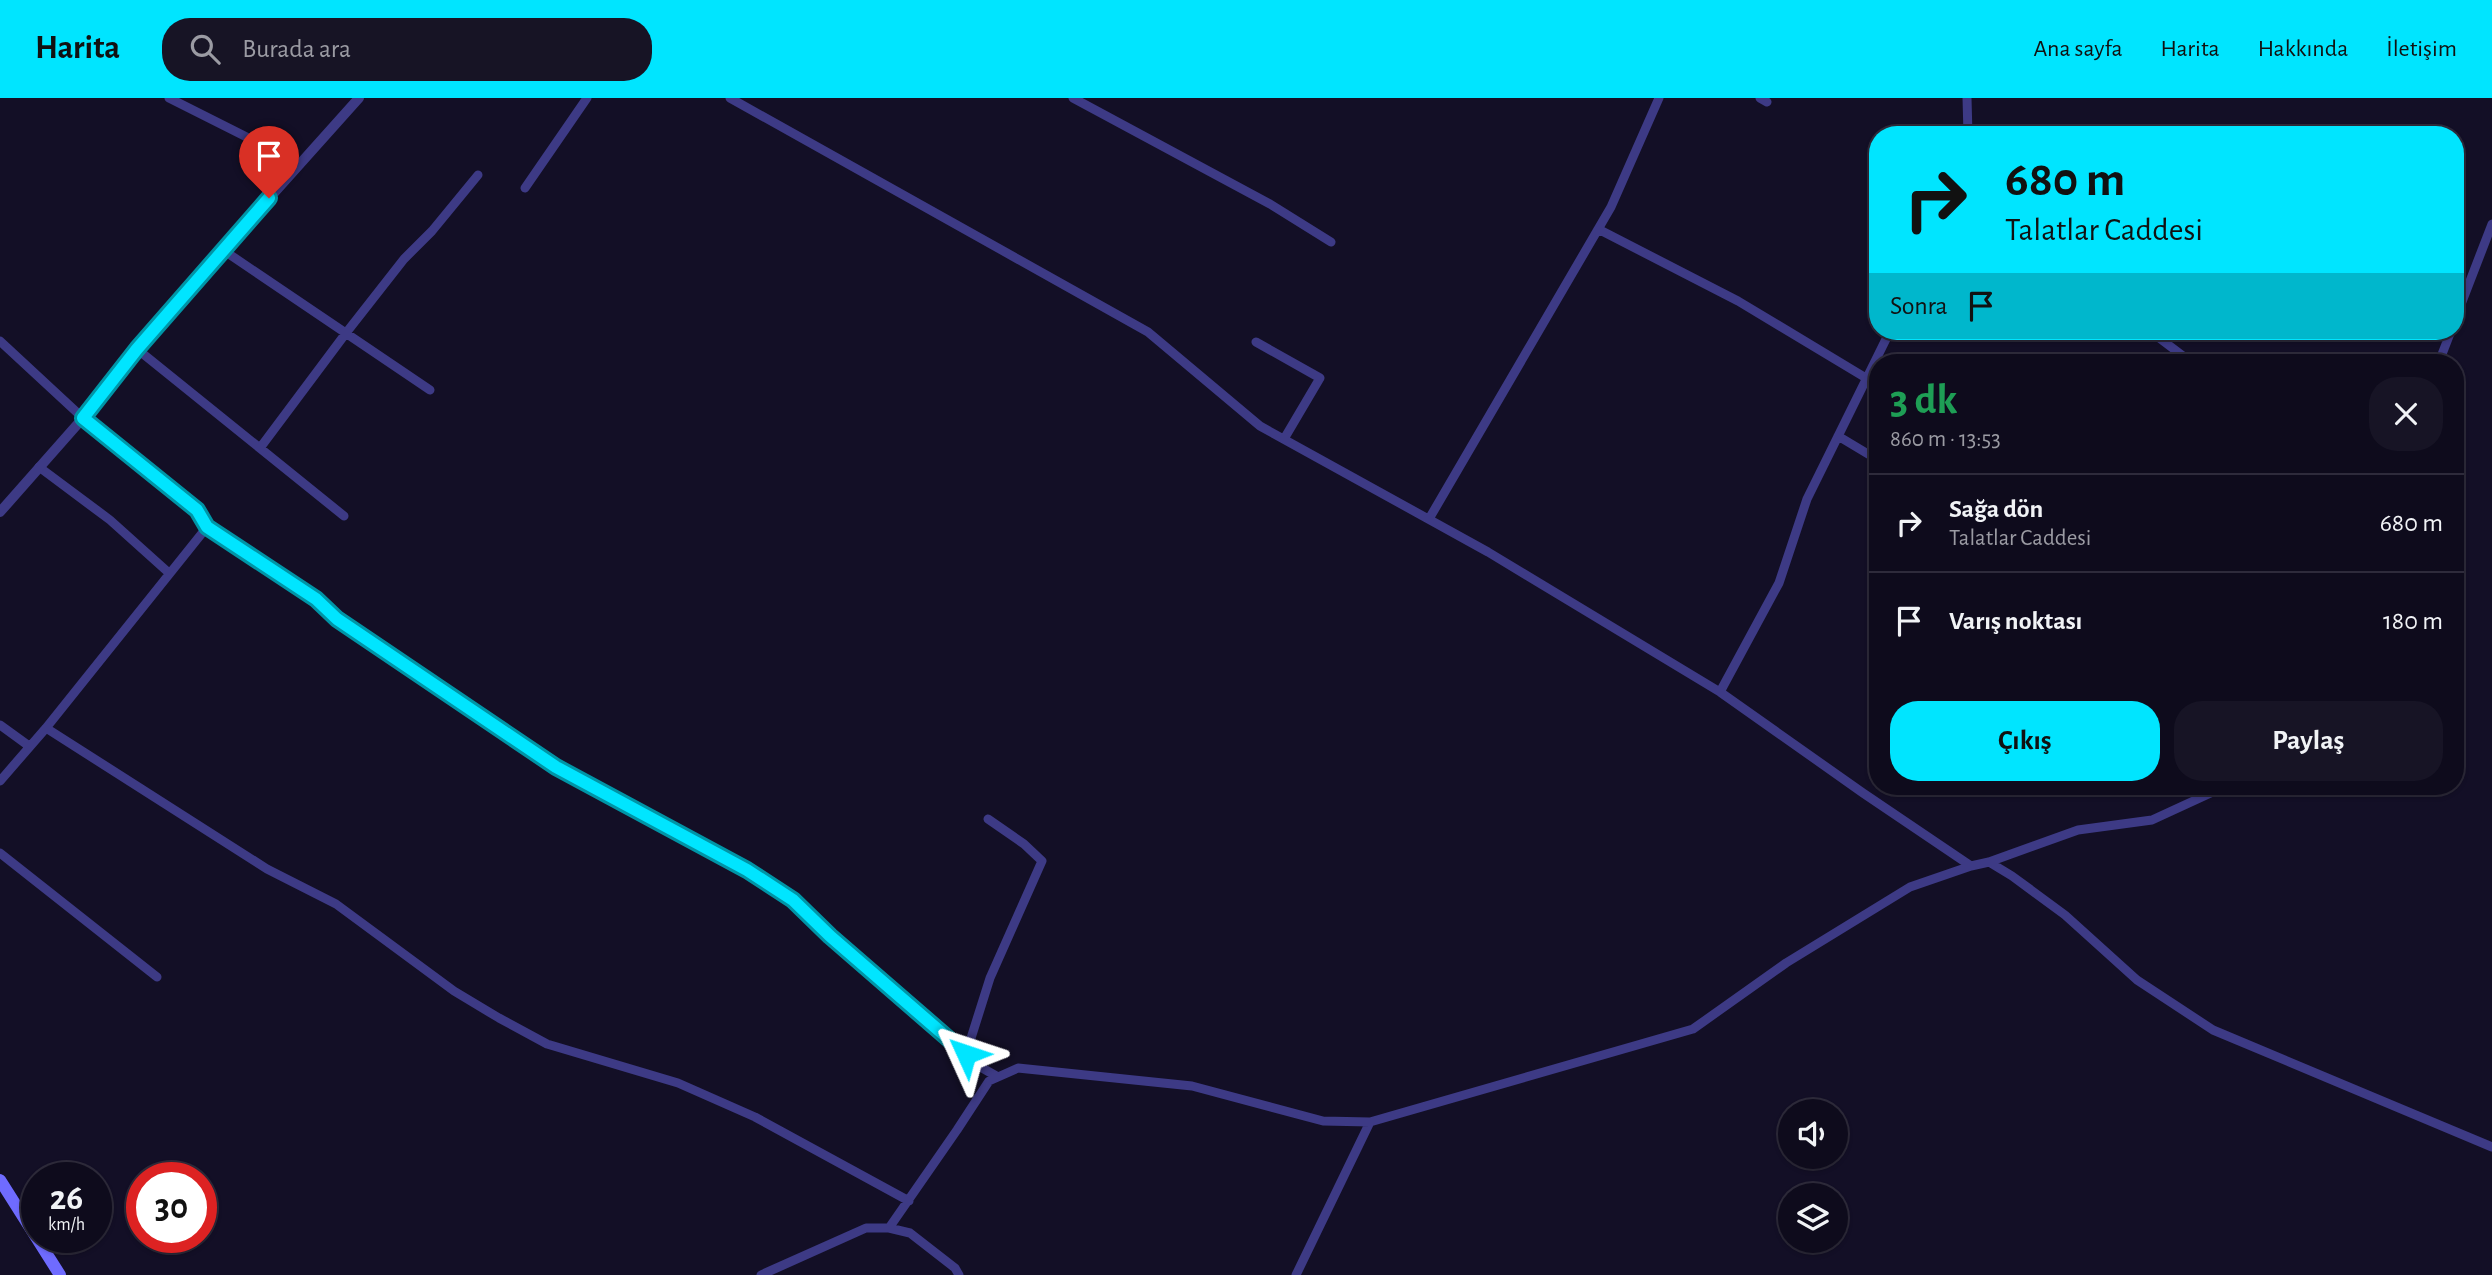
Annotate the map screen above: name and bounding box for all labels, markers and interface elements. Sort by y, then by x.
search box [162,18,652,81]
icon: search [186,30,224,68]
text: Harita [35,32,120,65]
text: Burada ara [242,36,351,62]
text: Ana sayfa [2033,37,2123,61]
text: Harita [2161,37,2220,61]
text: Hakkında [2258,37,2348,61]
text: İletişim [2386,37,2457,61]
pin [239,126,299,198]
icon: arrive [250,137,288,175]
icon: right [1890,154,1981,245]
text: 680 m [2005,156,2125,205]
text: Talatlar Caddesi [2005,214,2203,246]
icon: arrive [1962,287,2000,325]
text: Sonra [1890,293,1948,319]
button: close [2369,377,2443,451]
text: 3 dk [1890,379,1957,421]
text: 860 m · 13:53 [1890,428,2001,451]
text: Sağa dön [1949,496,2043,522]
icon: right [1890,504,1928,542]
text: 680 m [2380,510,2443,536]
text: Talatlar Caddesi [1949,527,2091,550]
icon: arrive [1890,602,1928,640]
text: Varış noktası [1949,608,2082,634]
text: 180 m [2383,608,2443,634]
button: Çıkış [1890,701,2160,781]
button: Paylaş [2174,701,2443,781]
position arrow [929,1017,1003,1091]
map controls [1778,1099,1848,1253]
button: sound [1778,1099,1848,1169]
speed limit sign: 30 [126,1162,217,1253]
text: 26 [50,1181,83,1216]
button: layers [1778,1183,1848,1253]
text: km/h [48,1216,85,1234]

